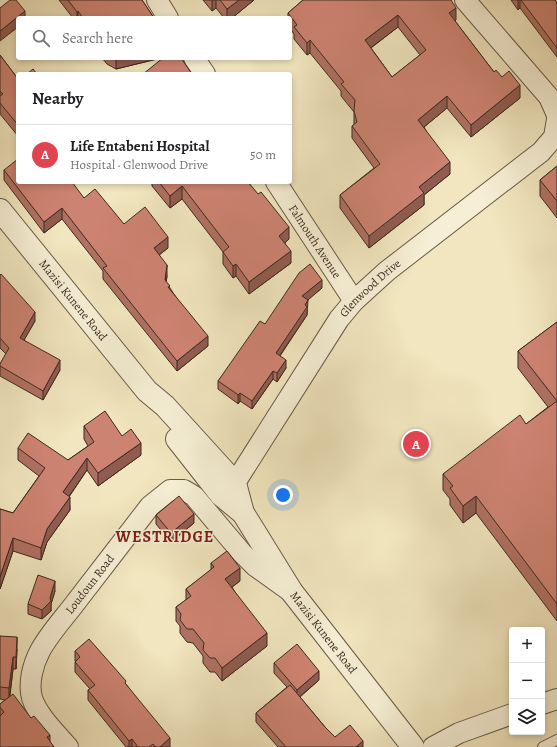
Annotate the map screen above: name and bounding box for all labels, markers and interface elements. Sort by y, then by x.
search box [16,16,292,60]
icon: search [30,27,52,49]
text: Search here [62,28,133,48]
text: Nearby [32,87,83,110]
text: Life Entabeni Hospital [70,136,210,156]
text: A [41,146,49,163]
text: 50 m [250,146,276,163]
text: Hospital · Glenwood Drive [70,156,208,173]
street label: Falmouth Avenue [285,201,345,281]
street label: Glenwood Drive [336,255,404,321]
street label: Mazisi Kunene Road [35,256,111,344]
pin: A [403,429,429,459]
your location [273,485,293,505]
district label: WESTRIDGE [115,526,214,548]
street label: Loudoun Road [62,551,118,617]
street label: Mazisi Kunene Road [286,588,361,677]
map controls [509,627,545,735]
button: + [509,627,545,663]
button: − [509,663,545,699]
button: layers [509,699,545,735]

